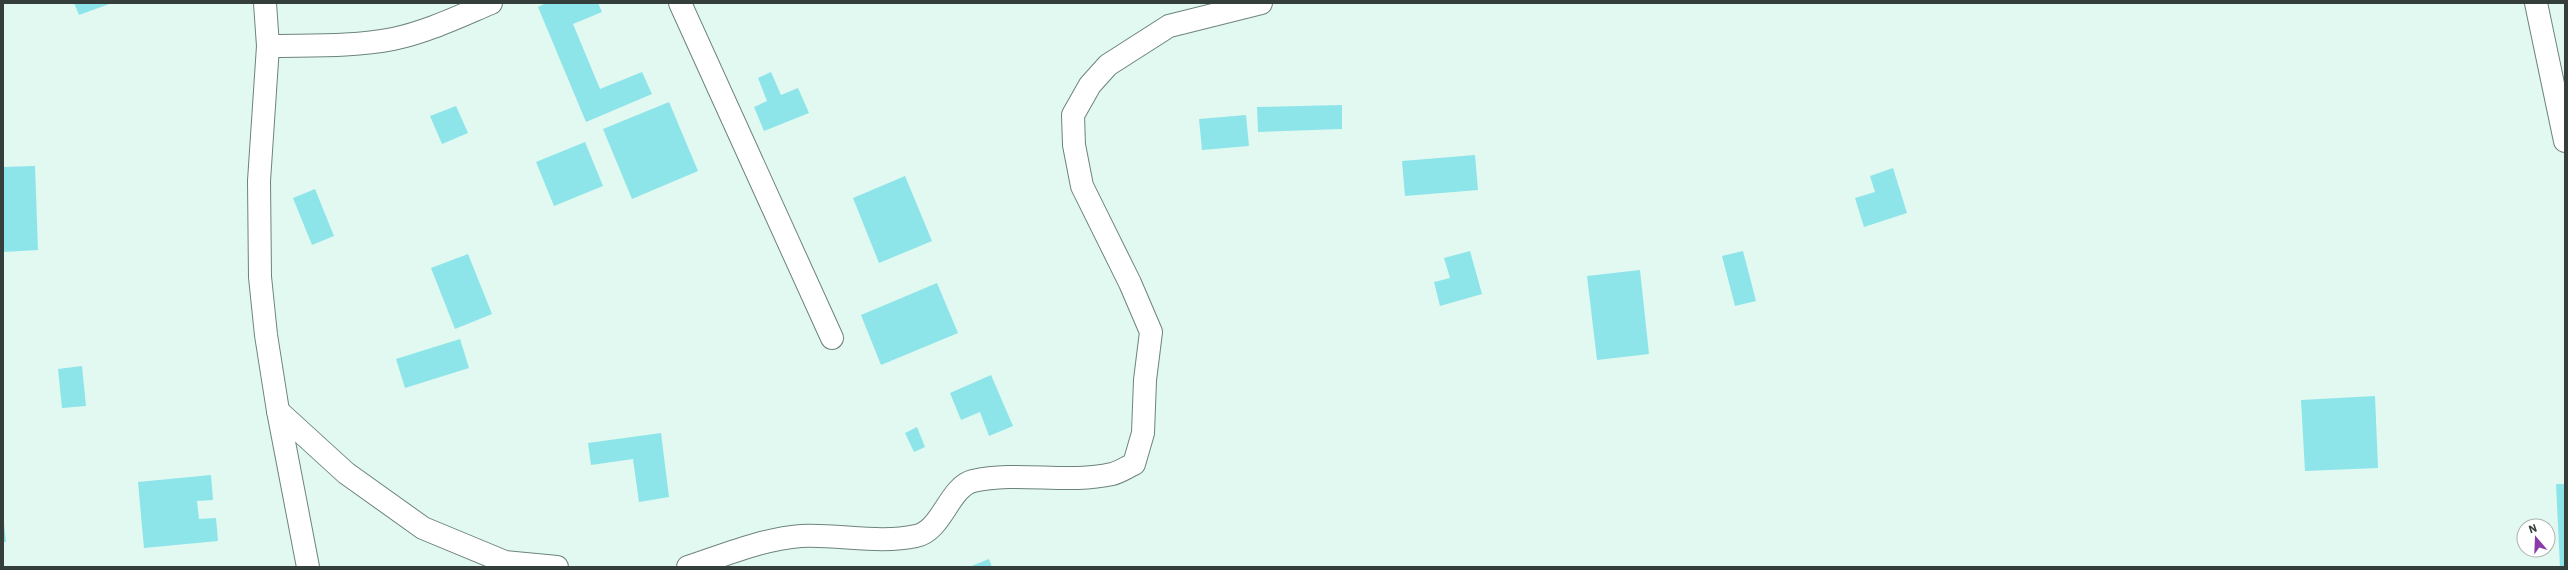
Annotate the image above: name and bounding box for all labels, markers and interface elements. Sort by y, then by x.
north arrow [2516,518,2556,558]
text: N [2527,521,2539,536]

